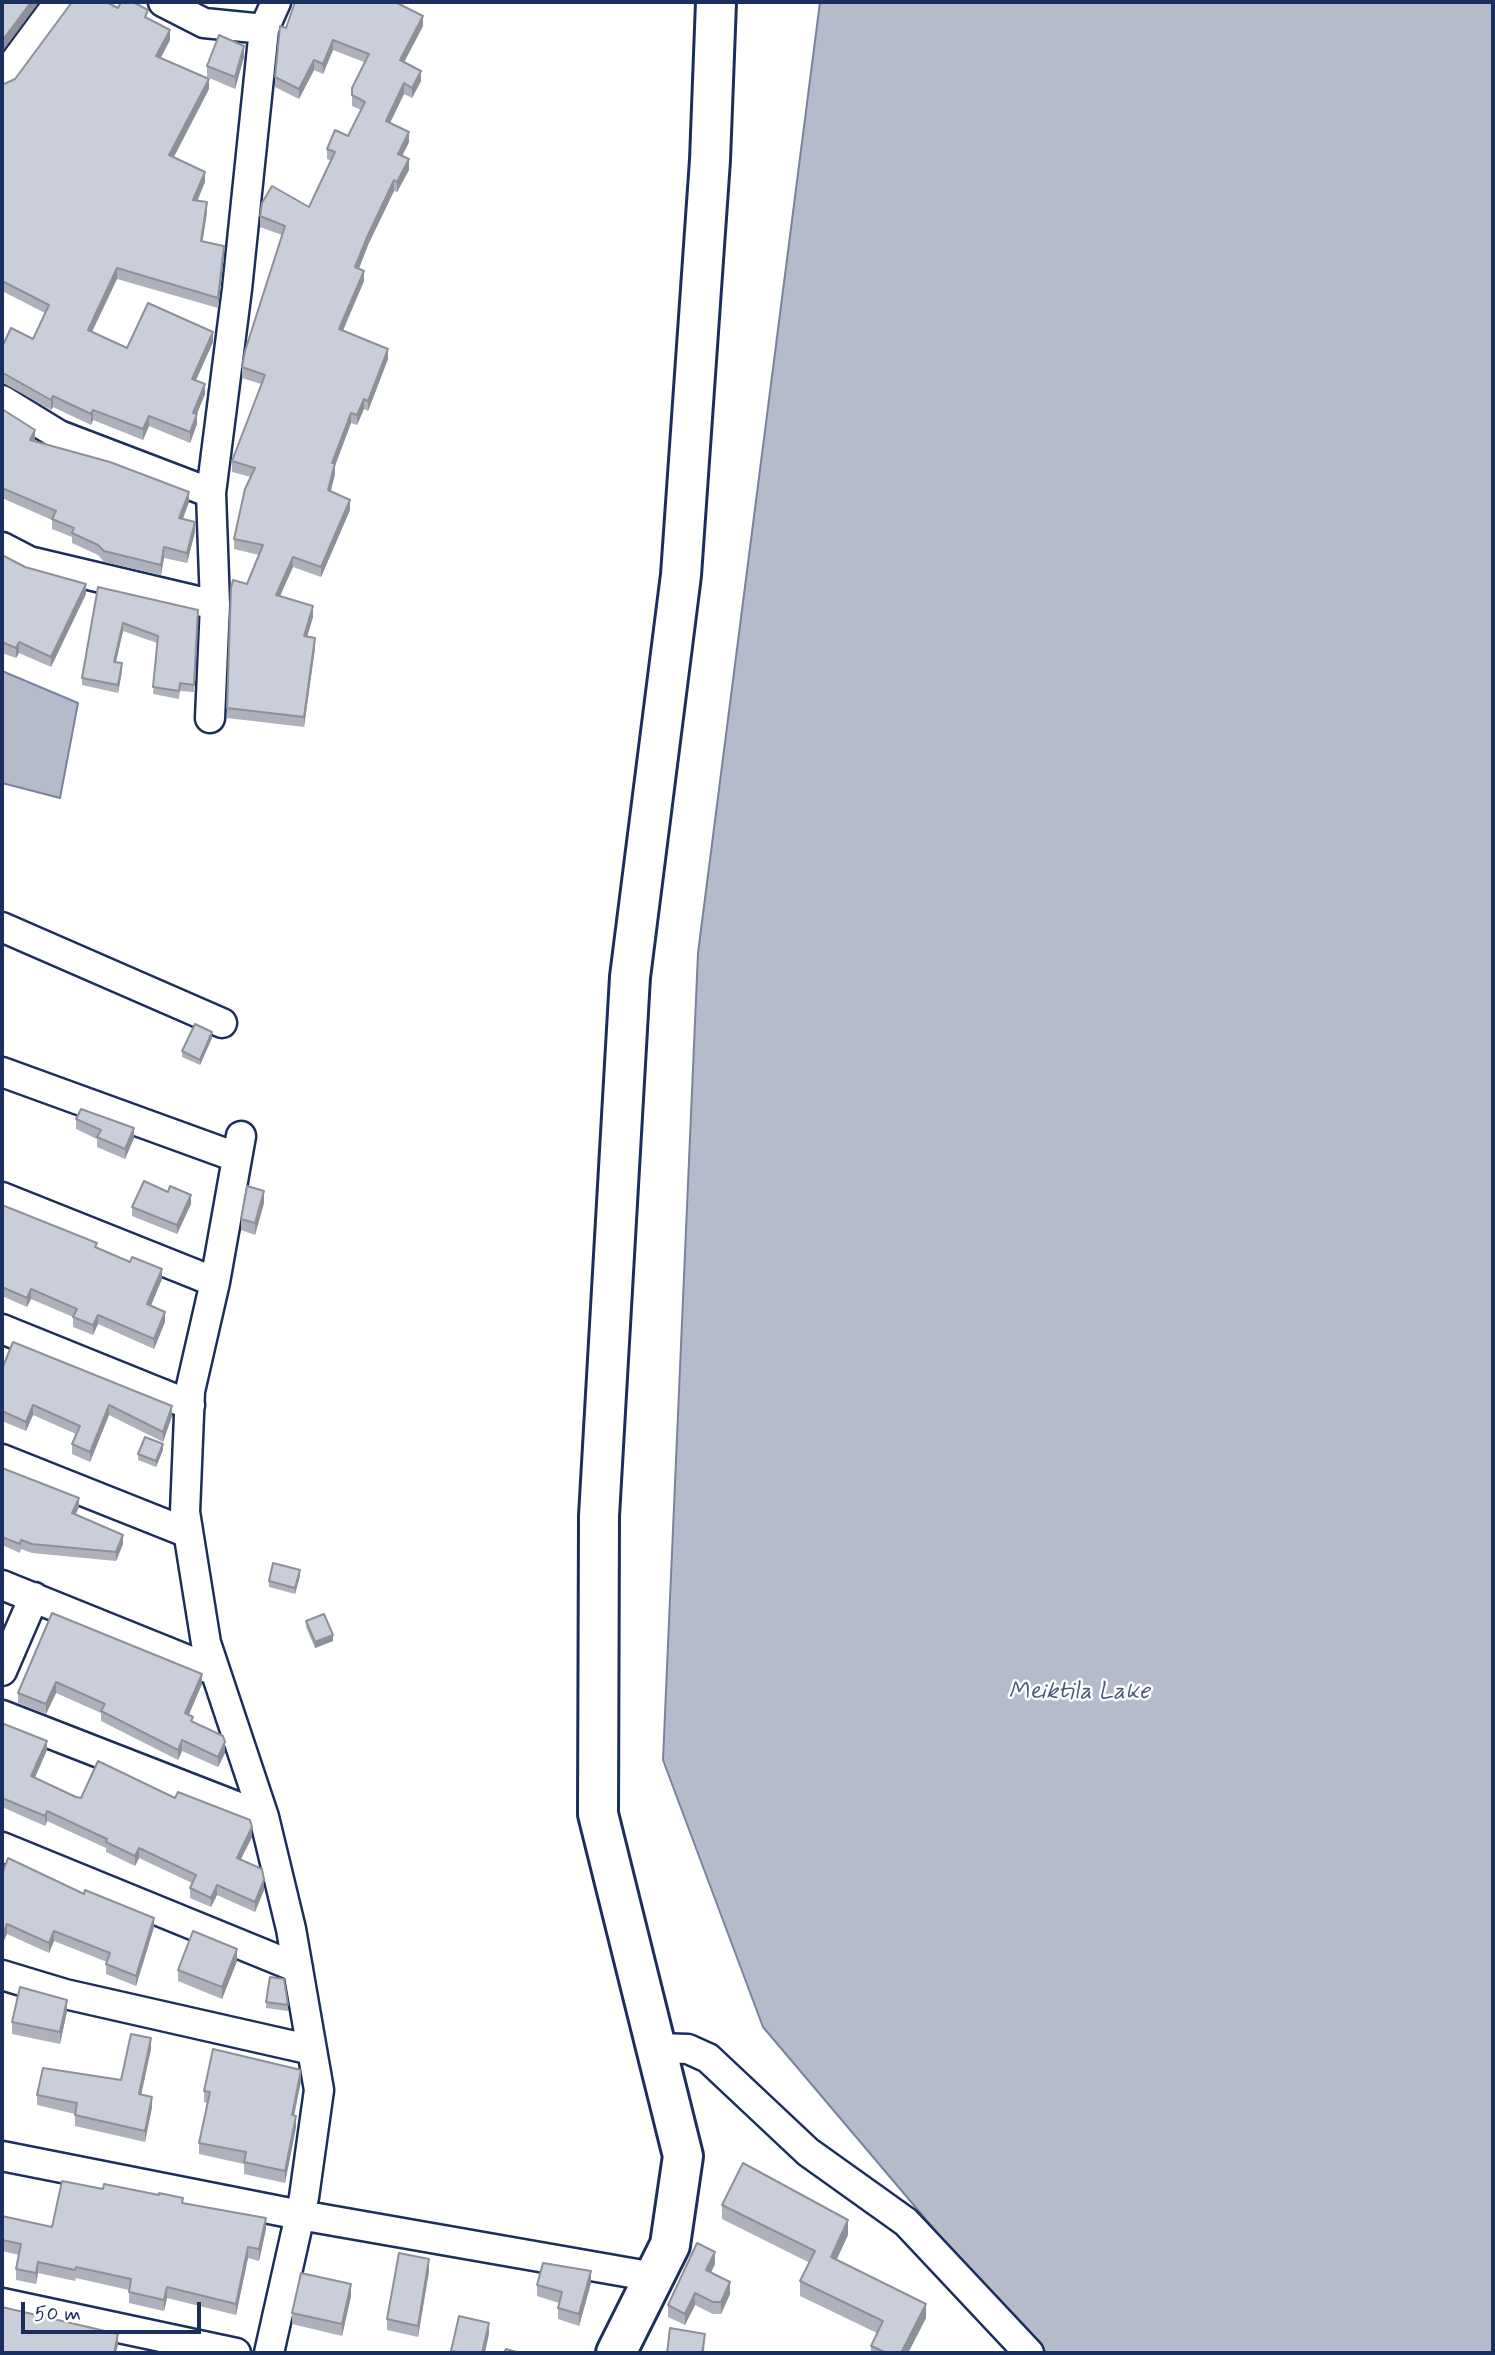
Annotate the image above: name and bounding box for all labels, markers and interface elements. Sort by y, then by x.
water label: Meiktila Lake [1008,1679,1150,1707]
scale bar [24,2288,205,2332]
text: 50 m [34,2300,81,2328]

